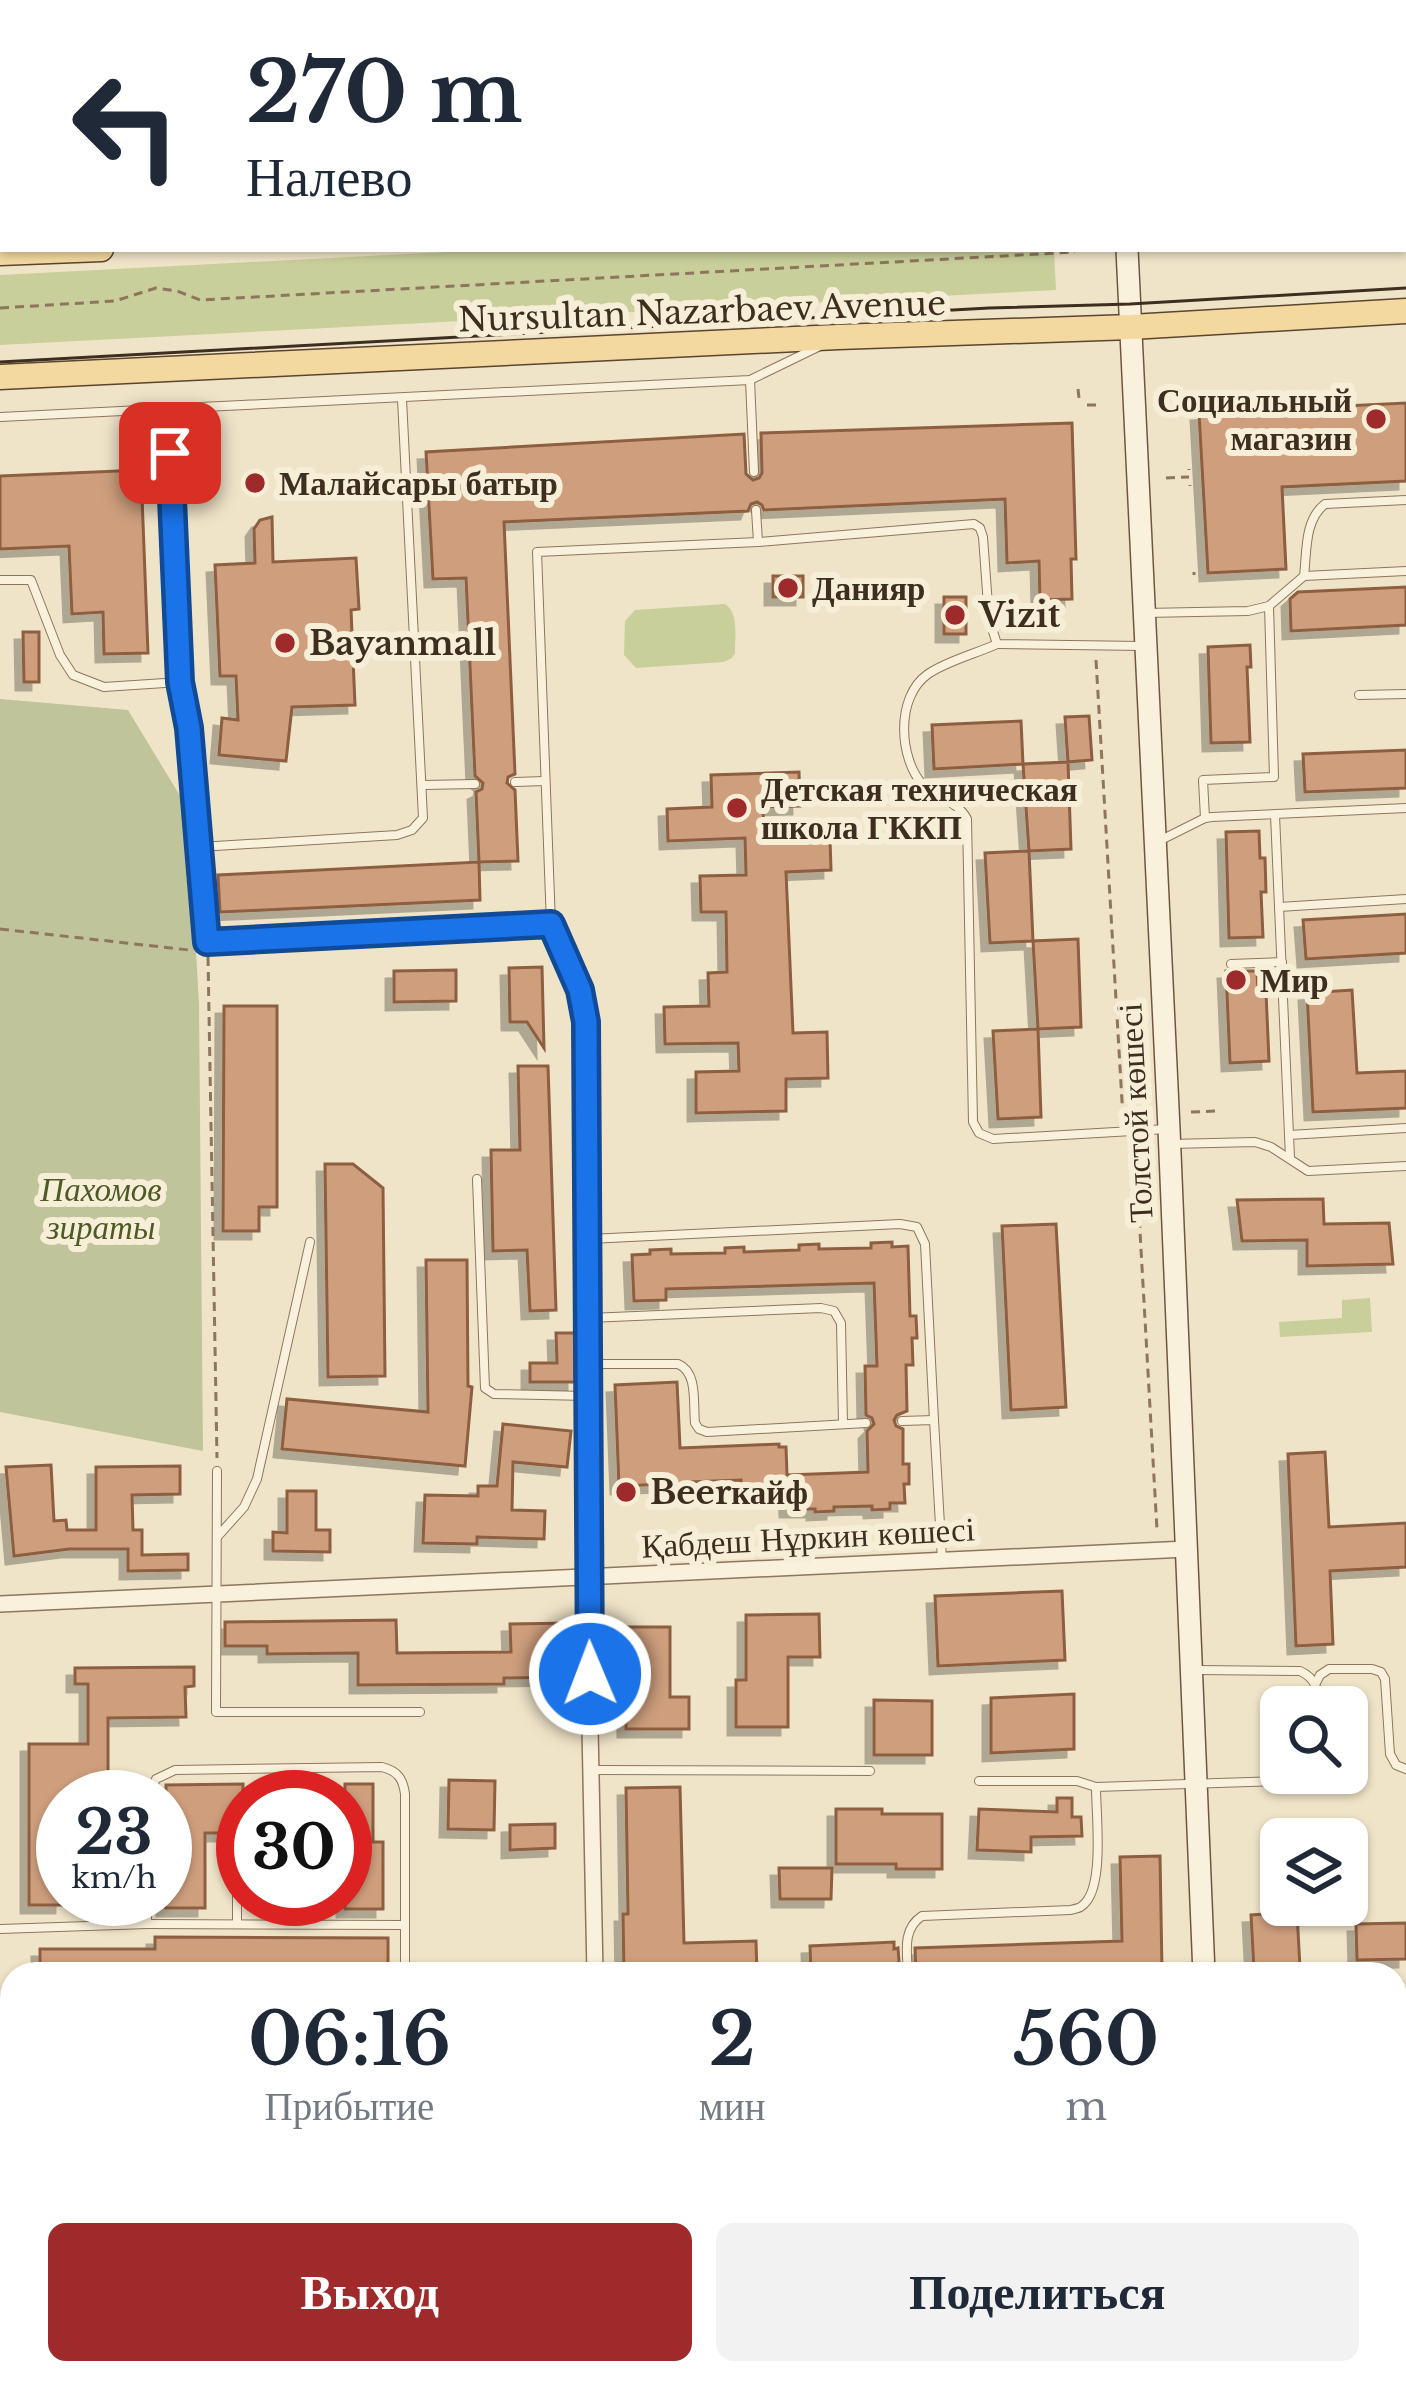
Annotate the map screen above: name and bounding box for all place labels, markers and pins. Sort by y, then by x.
place label: Социальный магазин [1157,380,1352,459]
pin [119,402,221,504]
marker: Социальный магазин [1363,406,1389,432]
place label: Малайсары батыр [279,463,558,504]
marker: Малайсары батыр [242,470,268,496]
place label: Данияр [812,568,925,609]
marker: Данияр [775,575,801,601]
place label: Vizit [977,595,1061,636]
marker: Vizit [942,602,968,628]
place label: Bayanmall [309,623,496,664]
marker: Bayanmall [272,630,298,656]
place label: Детская техническая школа ГККП [761,769,1078,848]
marker: Детская техническая школа ГККП [724,795,750,821]
place label: Мир [1260,960,1329,1001]
marker: Мир [1223,967,1249,993]
place label: Beerкайф [650,1472,808,1513]
marker: Beerкайф [613,1479,639,1505]

